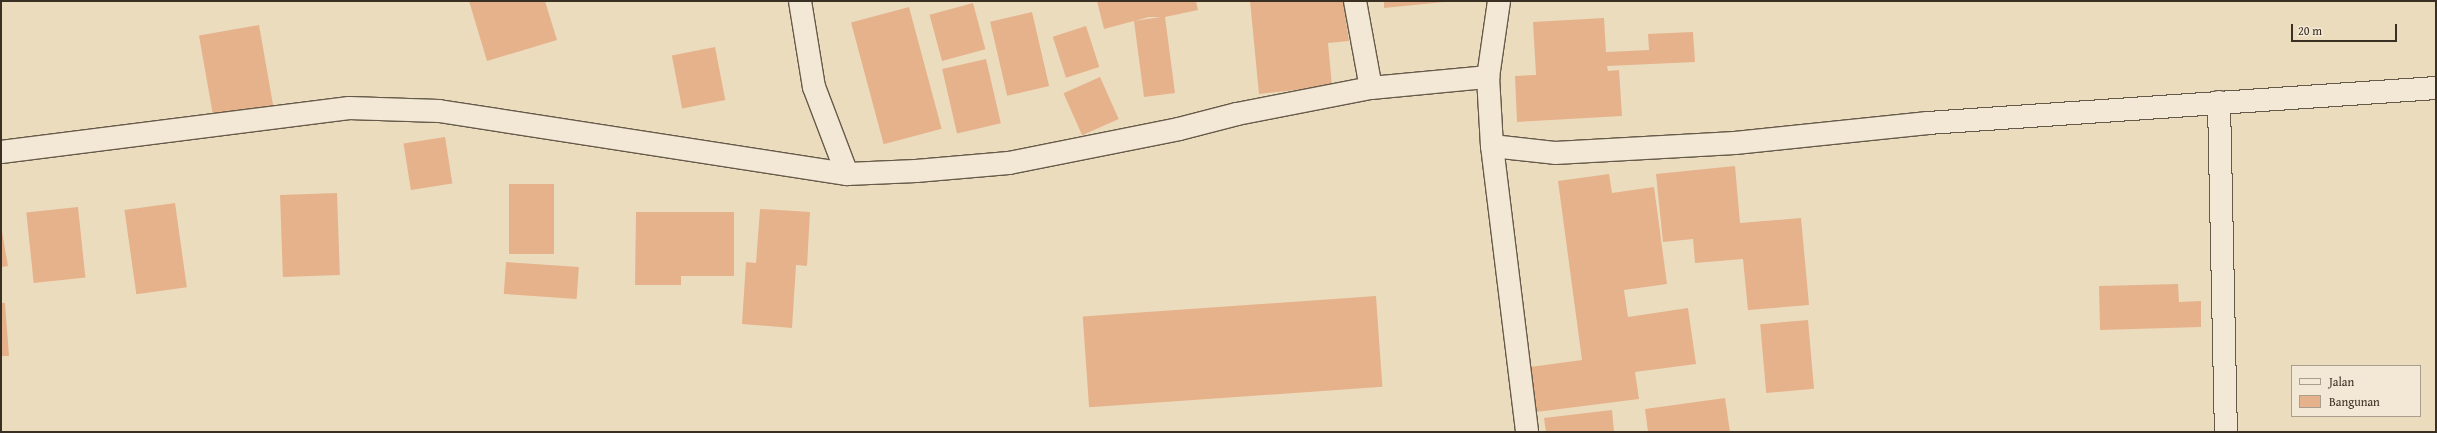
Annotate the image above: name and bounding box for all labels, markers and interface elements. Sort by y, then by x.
scale bar [2293,16,2399,42]
text: 20 m [2298,22,2322,39]
legend [2291,365,2421,417]
text: Jalan [2329,373,2354,390]
text: Bangunan [2329,393,2380,410]

